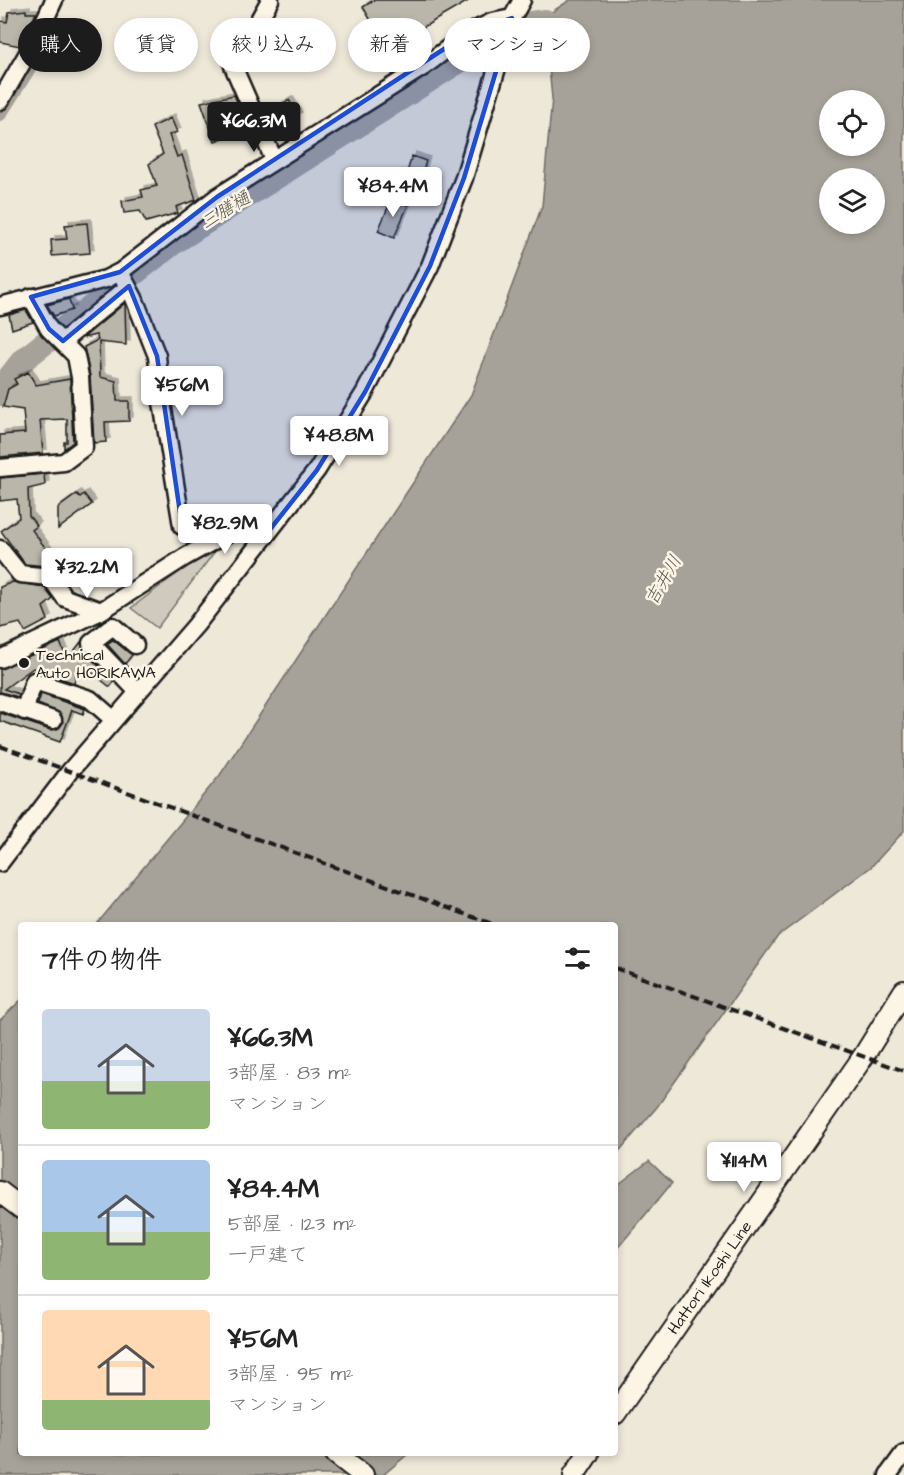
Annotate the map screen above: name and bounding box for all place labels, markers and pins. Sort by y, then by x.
pin: ¥66.3M [205,102,303,153]
pin: ¥84.4M [344,167,442,218]
pin: ¥56M [146,366,218,417]
pin: ¥48.8M [290,416,388,467]
pin: ¥82.9M [176,504,274,555]
pin: ¥32.2M [38,548,136,599]
place label: Technical Auto HORIKAWA [36,644,156,684]
marker: Technical Auto HORIKAWA [17,656,31,670]
pin: ¥114M [702,1142,786,1193]

